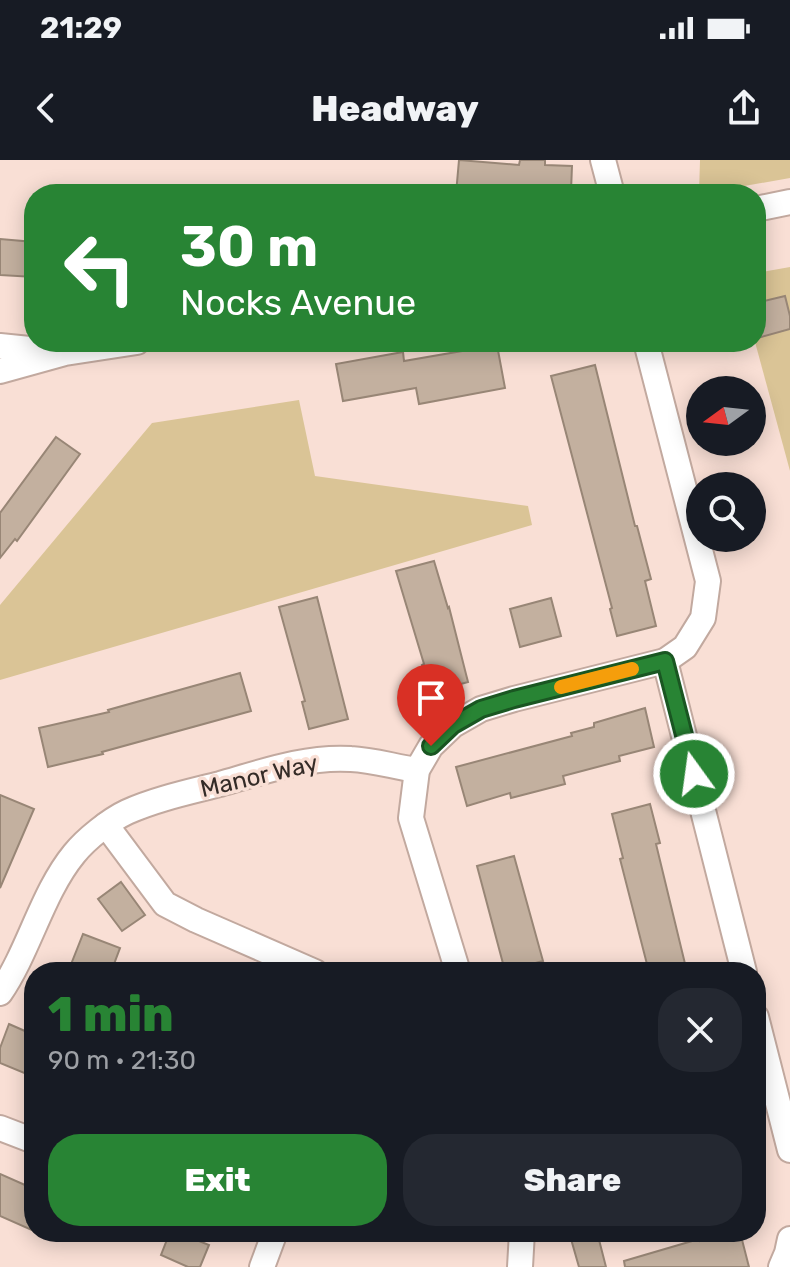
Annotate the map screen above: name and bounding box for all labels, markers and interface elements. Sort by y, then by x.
text: 21:29 [40,10,122,46]
icon: back [24,86,68,130]
icon: share [722,86,766,130]
text: Headway [311,87,479,130]
text: 30 m [180,214,318,280]
icon: left [48,216,152,320]
text: Nocks Avenue [180,281,416,324]
north arrow [686,376,766,456]
map controls [686,376,766,552]
button: search [686,472,766,552]
pin [397,664,465,746]
icon: arrive [409,676,453,720]
position arrow [652,732,736,816]
street label: Manor Way [198,749,320,803]
text: 1 min [48,986,174,1043]
button: close [658,988,742,1072]
text: 90 m · 21:30 [48,1045,196,1076]
button: Exit [48,1134,387,1226]
button: Share [403,1134,742,1226]

